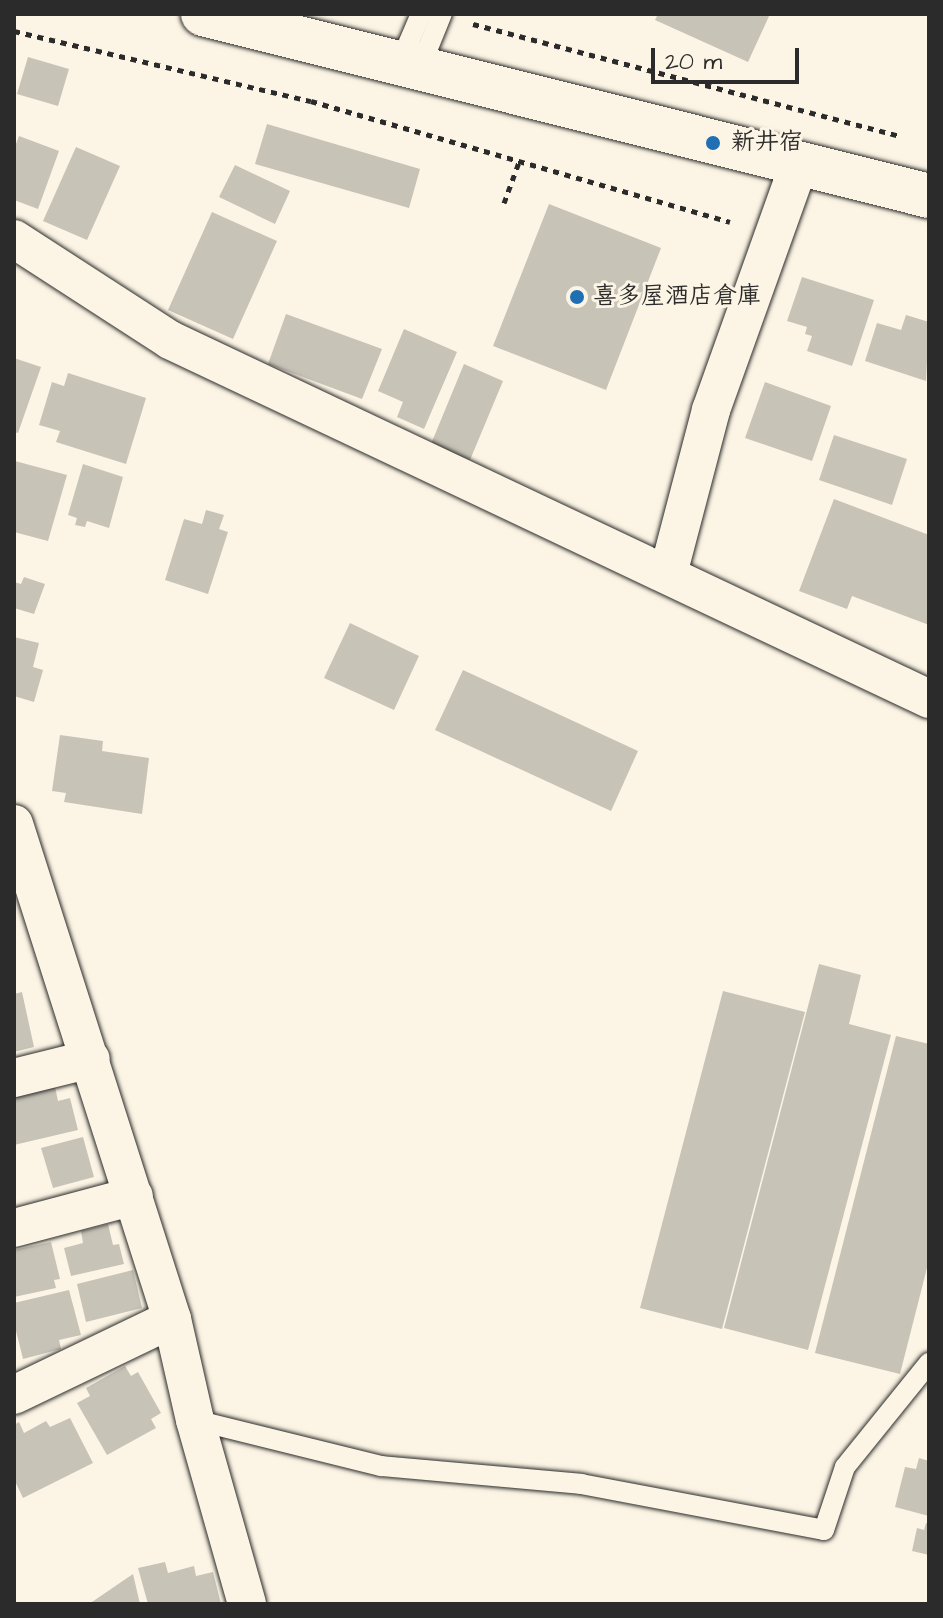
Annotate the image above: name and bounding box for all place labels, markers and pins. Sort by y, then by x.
place label: 新井宿 [731,129,803,157]
marker: 新井宿 [702,132,724,154]
place label: 喜多屋酒店倉庫 [593,283,761,311]
marker: 喜多屋酒店倉庫 [568,288,586,306]

